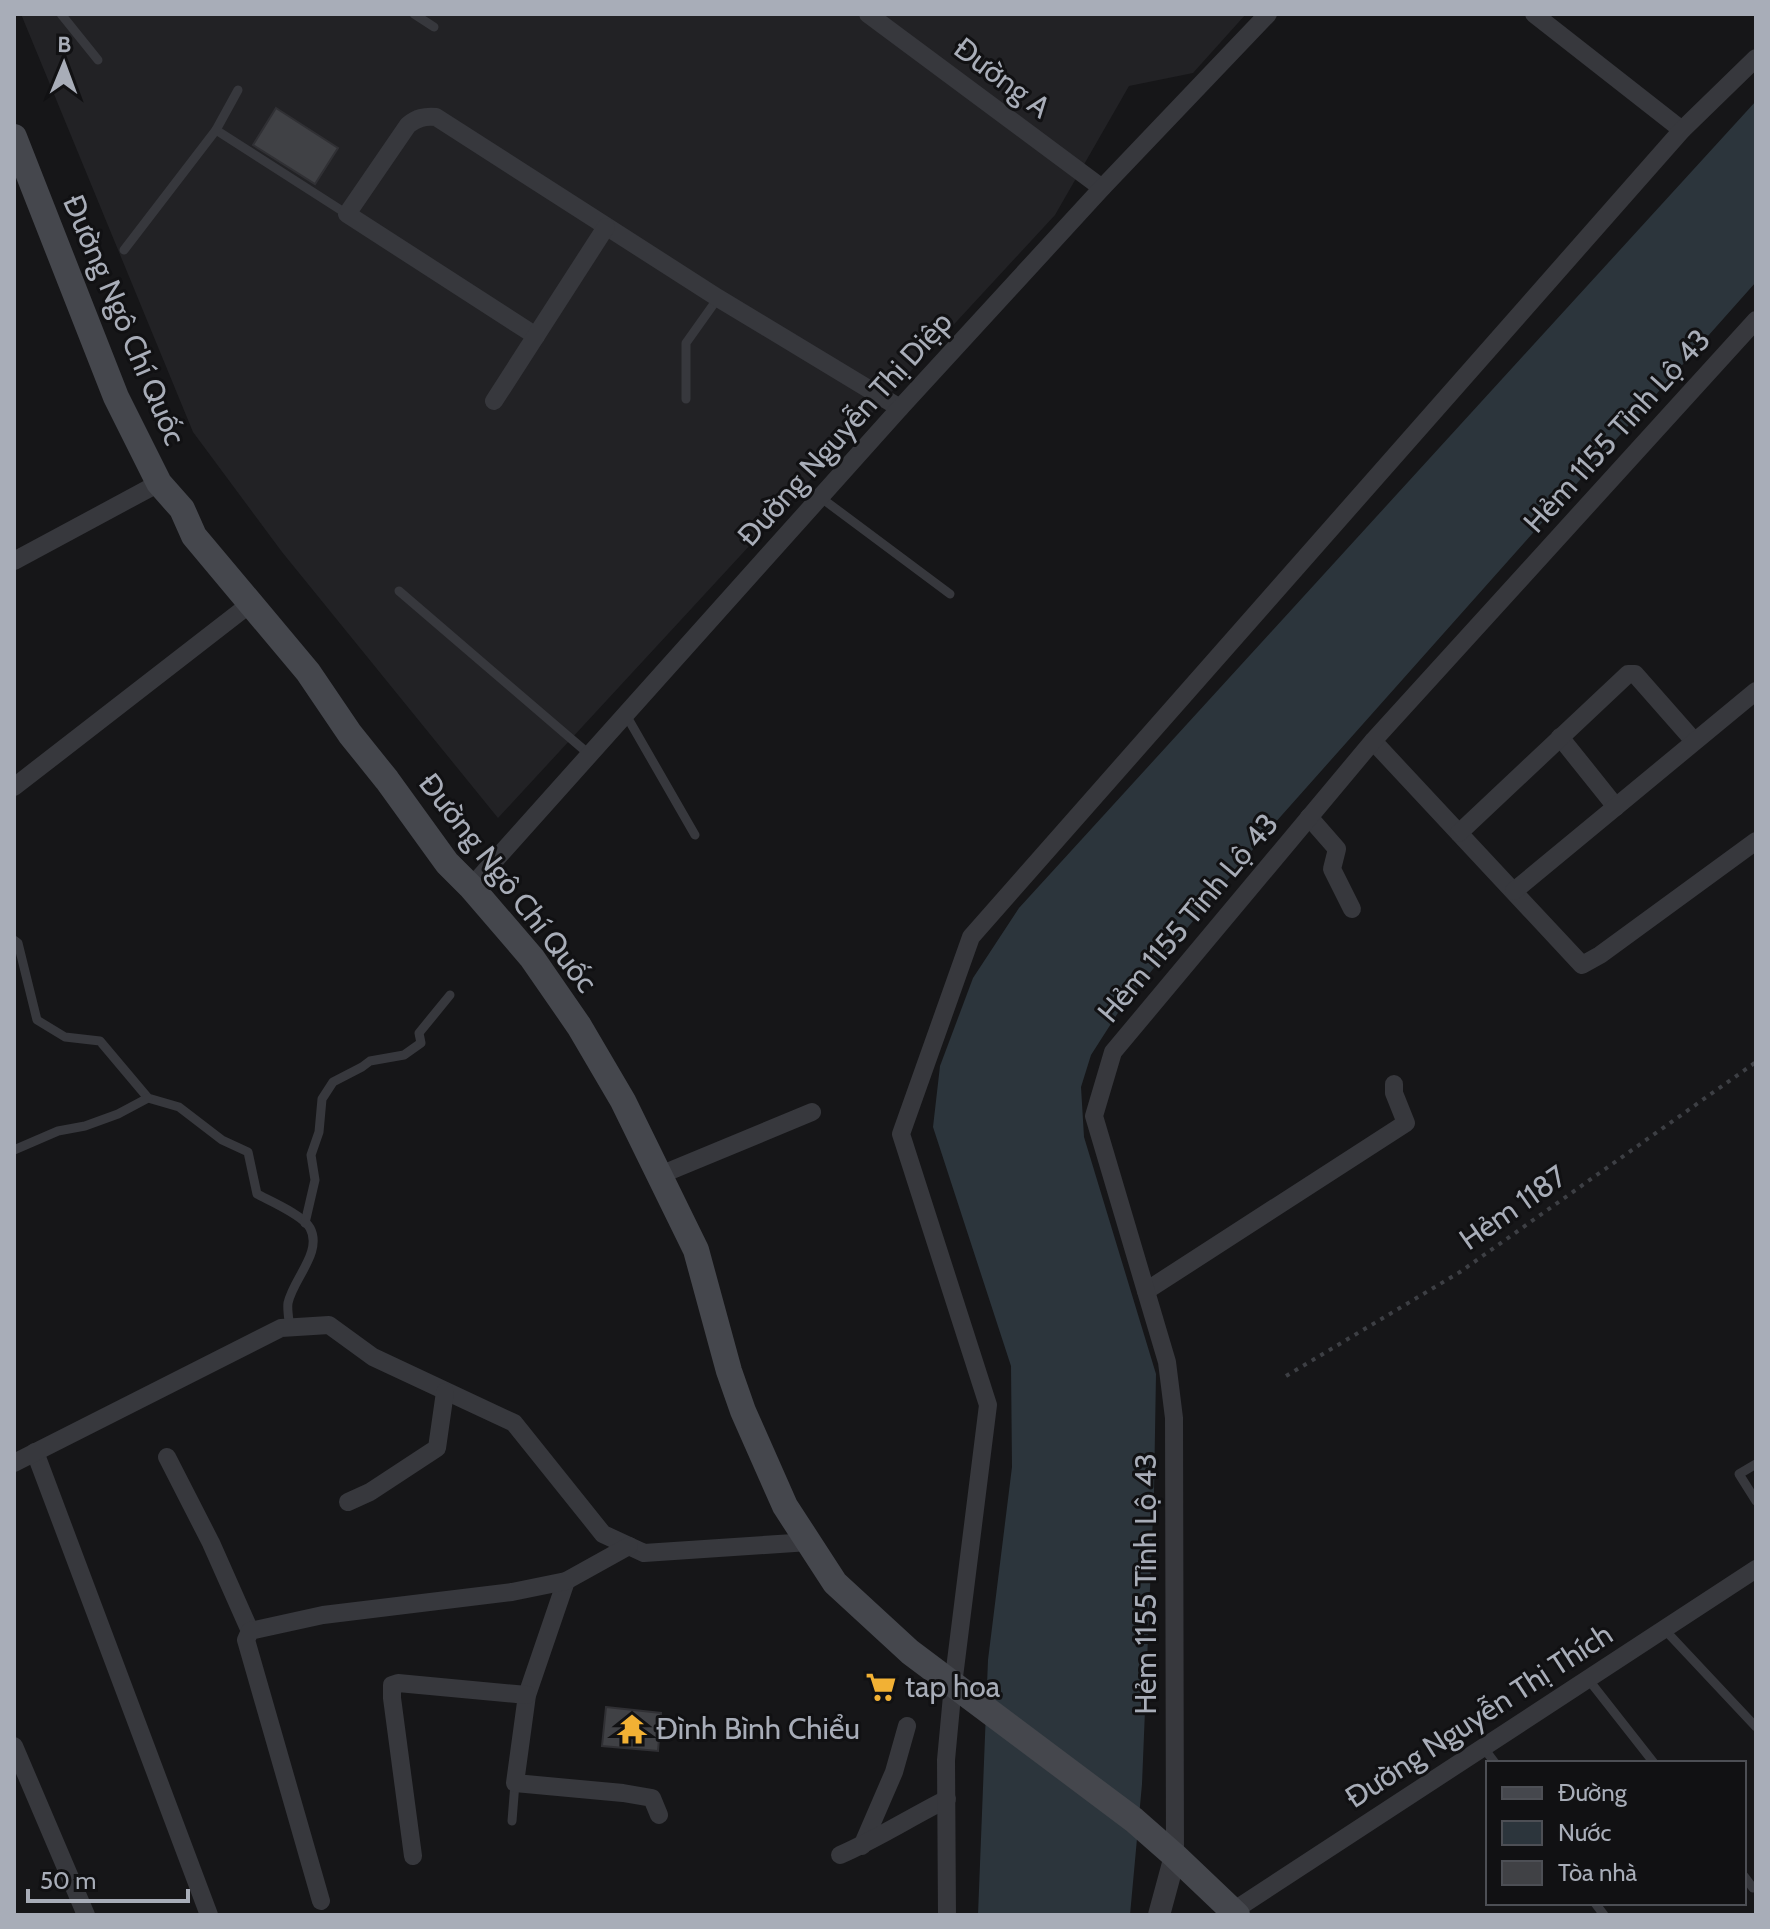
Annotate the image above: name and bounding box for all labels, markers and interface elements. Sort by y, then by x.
north arrow [24,24,104,104]
street label: Đường A [947,29,1058,126]
text: B [57,31,72,58]
street label: Đường Ngô Chí Quốc [55,189,194,450]
street label: Đường Nguyễn Thị Diệp [730,304,960,554]
street label: Hẻm 1155 Tỉnh Lộ 43 [1515,321,1718,540]
street label: Đường Ngô Chí Quốc [411,766,605,1000]
street label: Hẻm 1155 Tỉnh Lộ 43 [1089,806,1286,1030]
street label: Hẻm 1187 [1452,1157,1573,1258]
street label: Hẻm 1155 Tỉnh Lộ 43 [1127,1453,1164,1715]
street label: Đường Nguyễn Thị Thích [1339,1616,1619,1816]
place label: tap hoa [905,1668,1001,1705]
supermarket icon: tap hoa [864,1670,898,1704]
place label: Đình Bình Chiểu [656,1710,860,1747]
temple icon: Đình Bình Chiểu [615,1712,649,1746]
legend [1486,1761,1746,1905]
text: Nước [1558,1818,1611,1847]
scale bar [28,1853,188,1903]
text: Tòa nhà [1558,1858,1637,1887]
text: 50 m [40,1866,96,1895]

